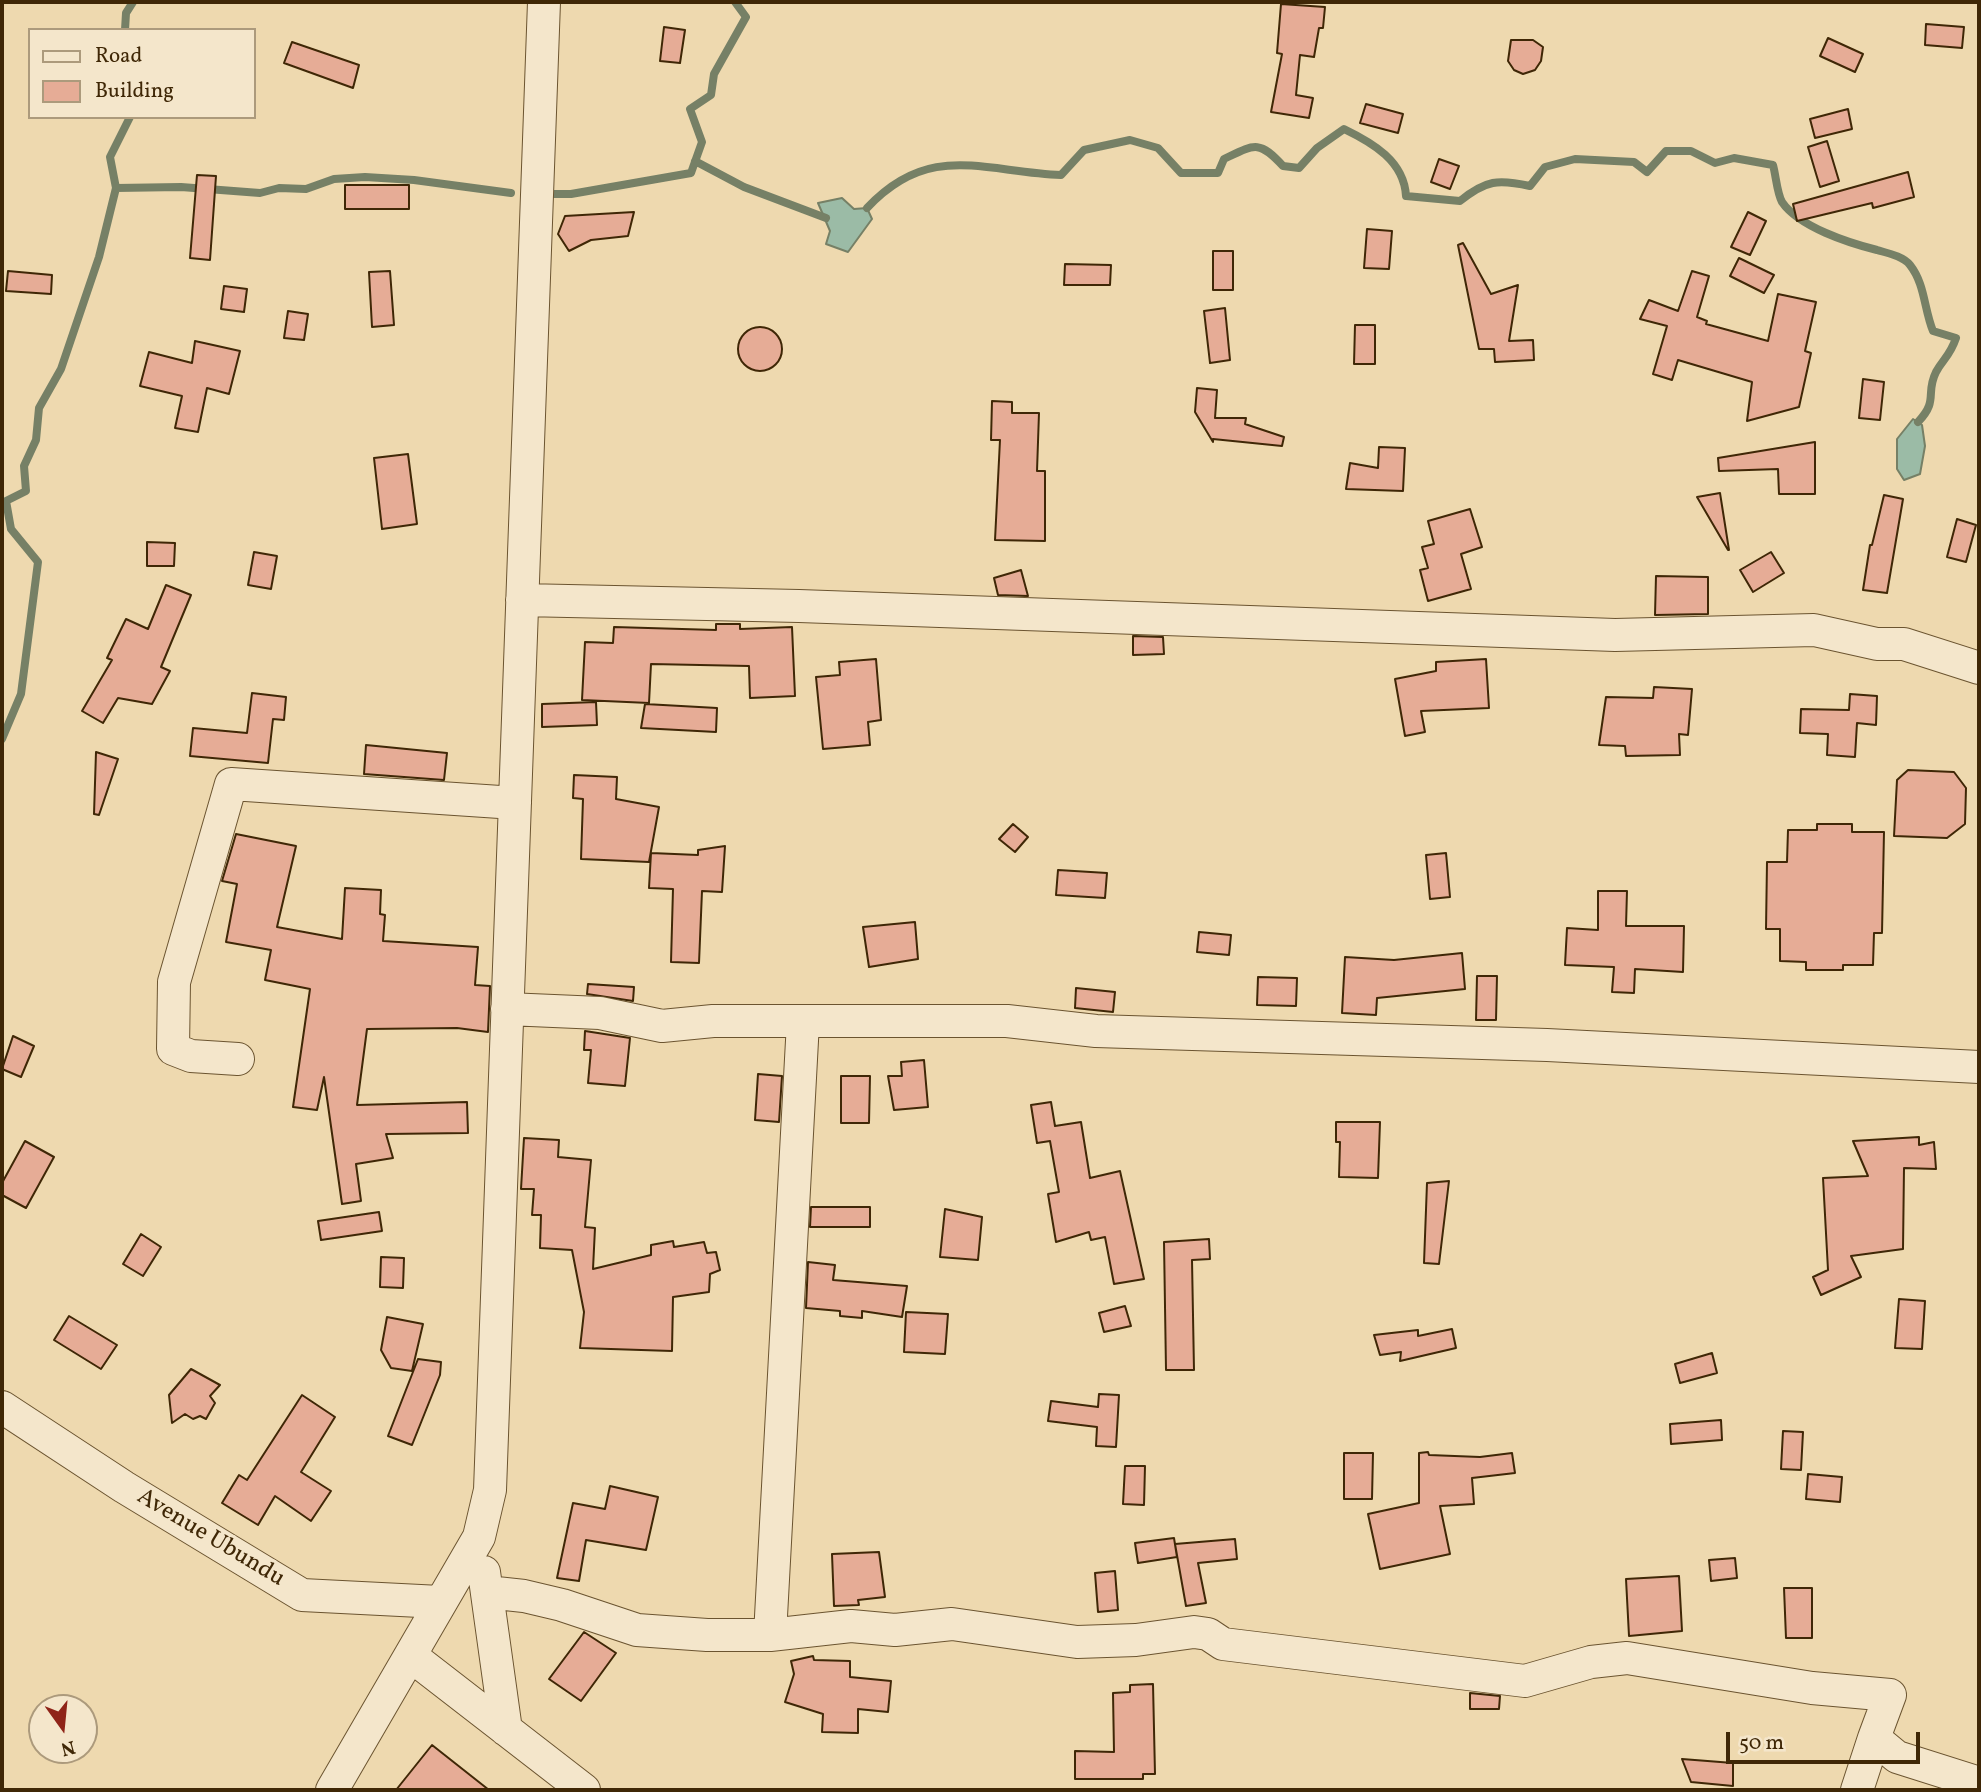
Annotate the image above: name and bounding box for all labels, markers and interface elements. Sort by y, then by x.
legend [28,28,256,119]
text: Road [95,42,142,71]
text: Building [95,77,174,106]
street label: Avenue Ubundu [131,1484,289,1594]
north arrow [28,1694,98,1764]
scale bar [1729,1718,1923,1762]
text: 50 m [1739,1729,1784,1758]
text: N [58,1733,78,1762]

